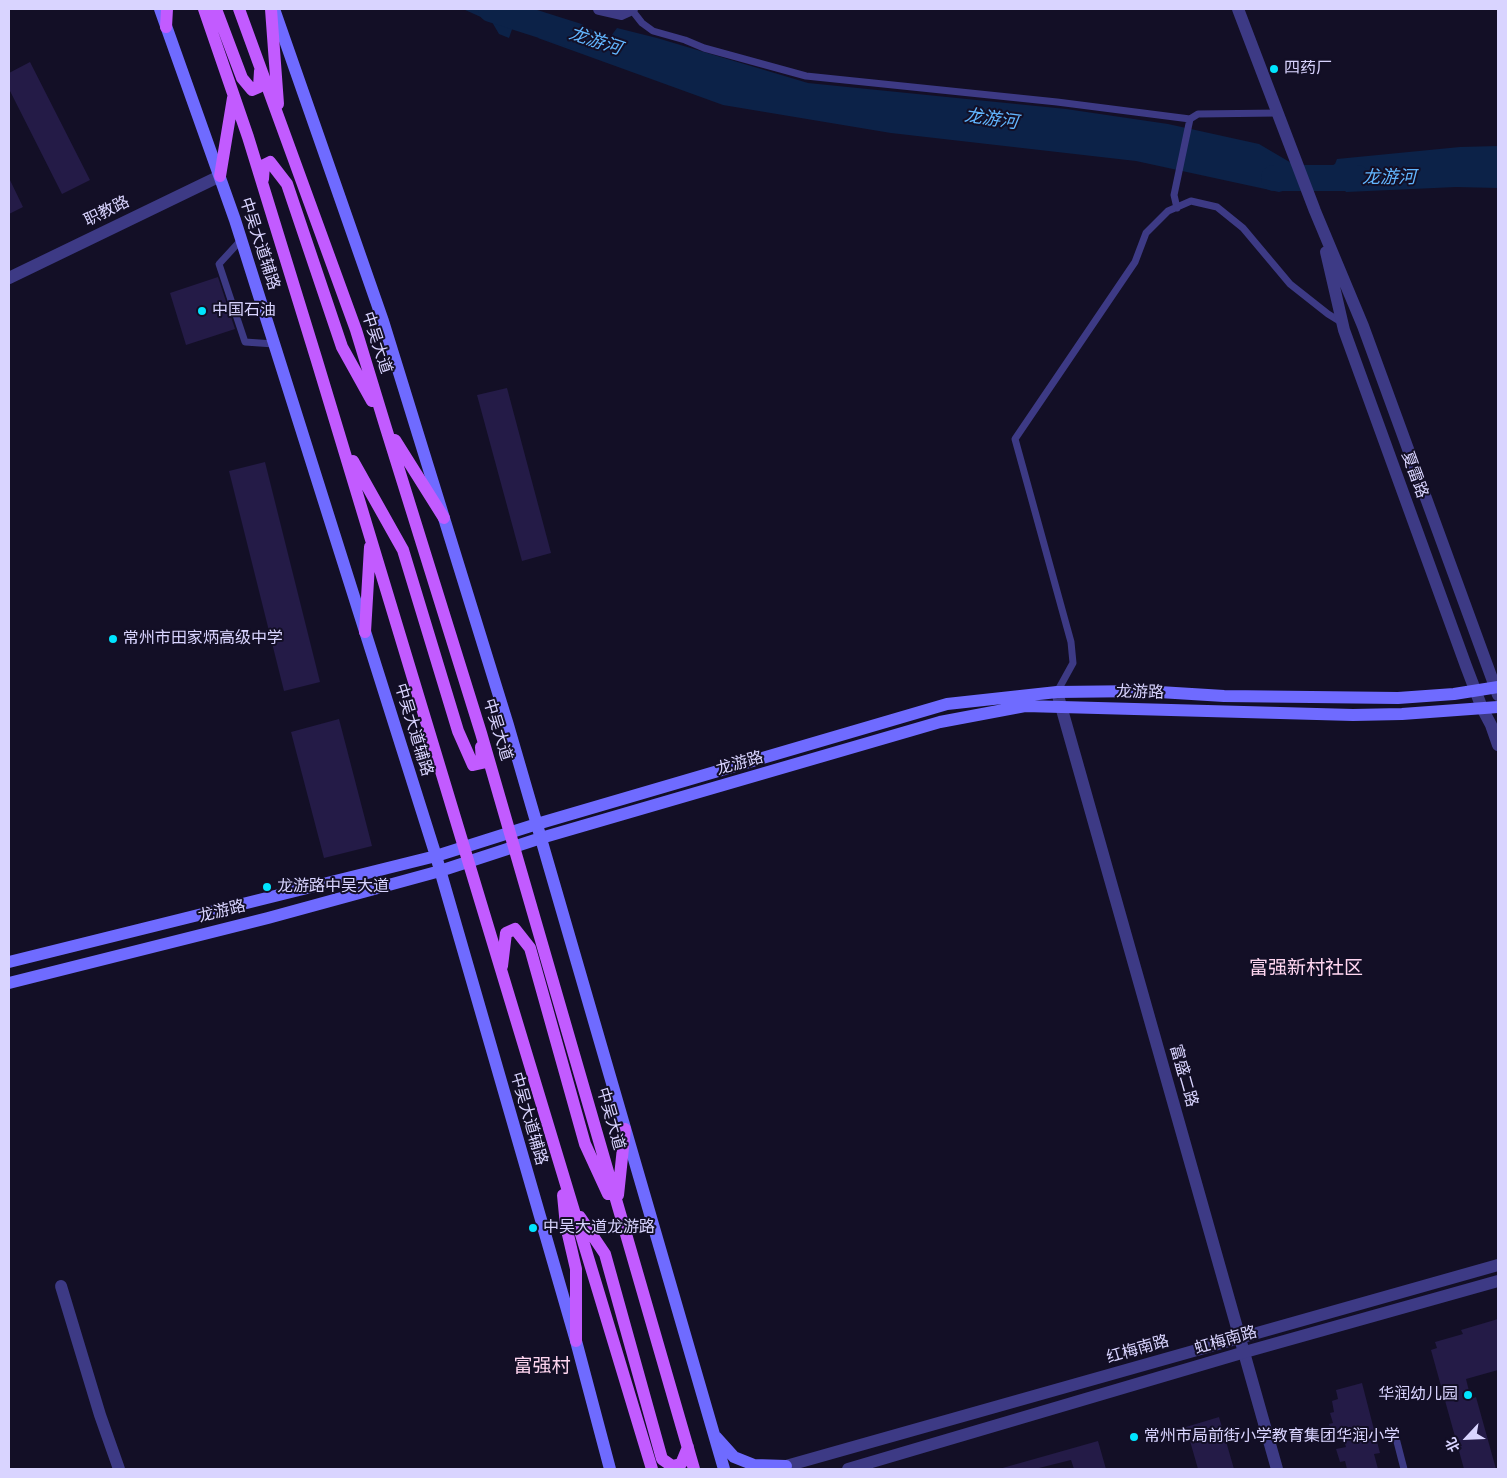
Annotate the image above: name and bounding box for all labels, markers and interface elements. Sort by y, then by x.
water label: 龙游河 [566,23,624,61]
place label: 四药厂 [1284,59,1332,79]
marker: 四药厂 [1268,63,1280,75]
water label: 龙游河 [963,106,1019,134]
water label: 龙游河 [1362,167,1416,189]
street label: 职教路 [81,193,133,231]
street label: 中吴大道辅路 [235,195,283,293]
place label: 中国石油 [212,301,276,321]
marker: 中国石油 [196,305,208,317]
street label: 中吴大道 [357,310,395,376]
street label: 夏雷路 [1397,449,1431,501]
place label: 常州市田家炳高级中学 [123,629,283,649]
marker: 常州市田家炳高级中学 [107,633,119,645]
street label: 中吴大道辅路 [390,681,436,779]
street label: 龙游路 [1116,683,1164,703]
street label: 中吴大道 [478,697,516,763]
street label: 龙游路 [714,748,766,780]
place label: 龙游路中吴大道 [277,877,389,897]
marker: 龙游路中吴大道 [261,881,273,893]
street label: 龙游路 [196,897,248,927]
district label: 富强新村社区 [1249,958,1363,980]
street label: 富盛二路 [1165,1043,1201,1109]
street label: 中吴大道辅路 [506,1070,550,1168]
street label: 中吴大道 [592,1086,628,1152]
place label: 中吴大道龙游路 [543,1218,655,1238]
marker: 中吴大道龙游路 [527,1222,539,1234]
street label: 虹梅南路 [1193,1323,1259,1359]
street label: 红梅南路 [1105,1332,1171,1368]
district label: 富强村 [514,1356,570,1378]
place label: 华润幼儿园 [1378,1385,1458,1405]
marker: 华润幼儿园 [1462,1389,1474,1401]
north arrow [1442,1413,1492,1463]
place label: 常州市局前街小学教育集团华润小学 [1144,1427,1400,1447]
marker: 常州市局前街小学教育集团华润小学 [1128,1431,1140,1443]
text: 北 [1442,1435,1464,1454]

